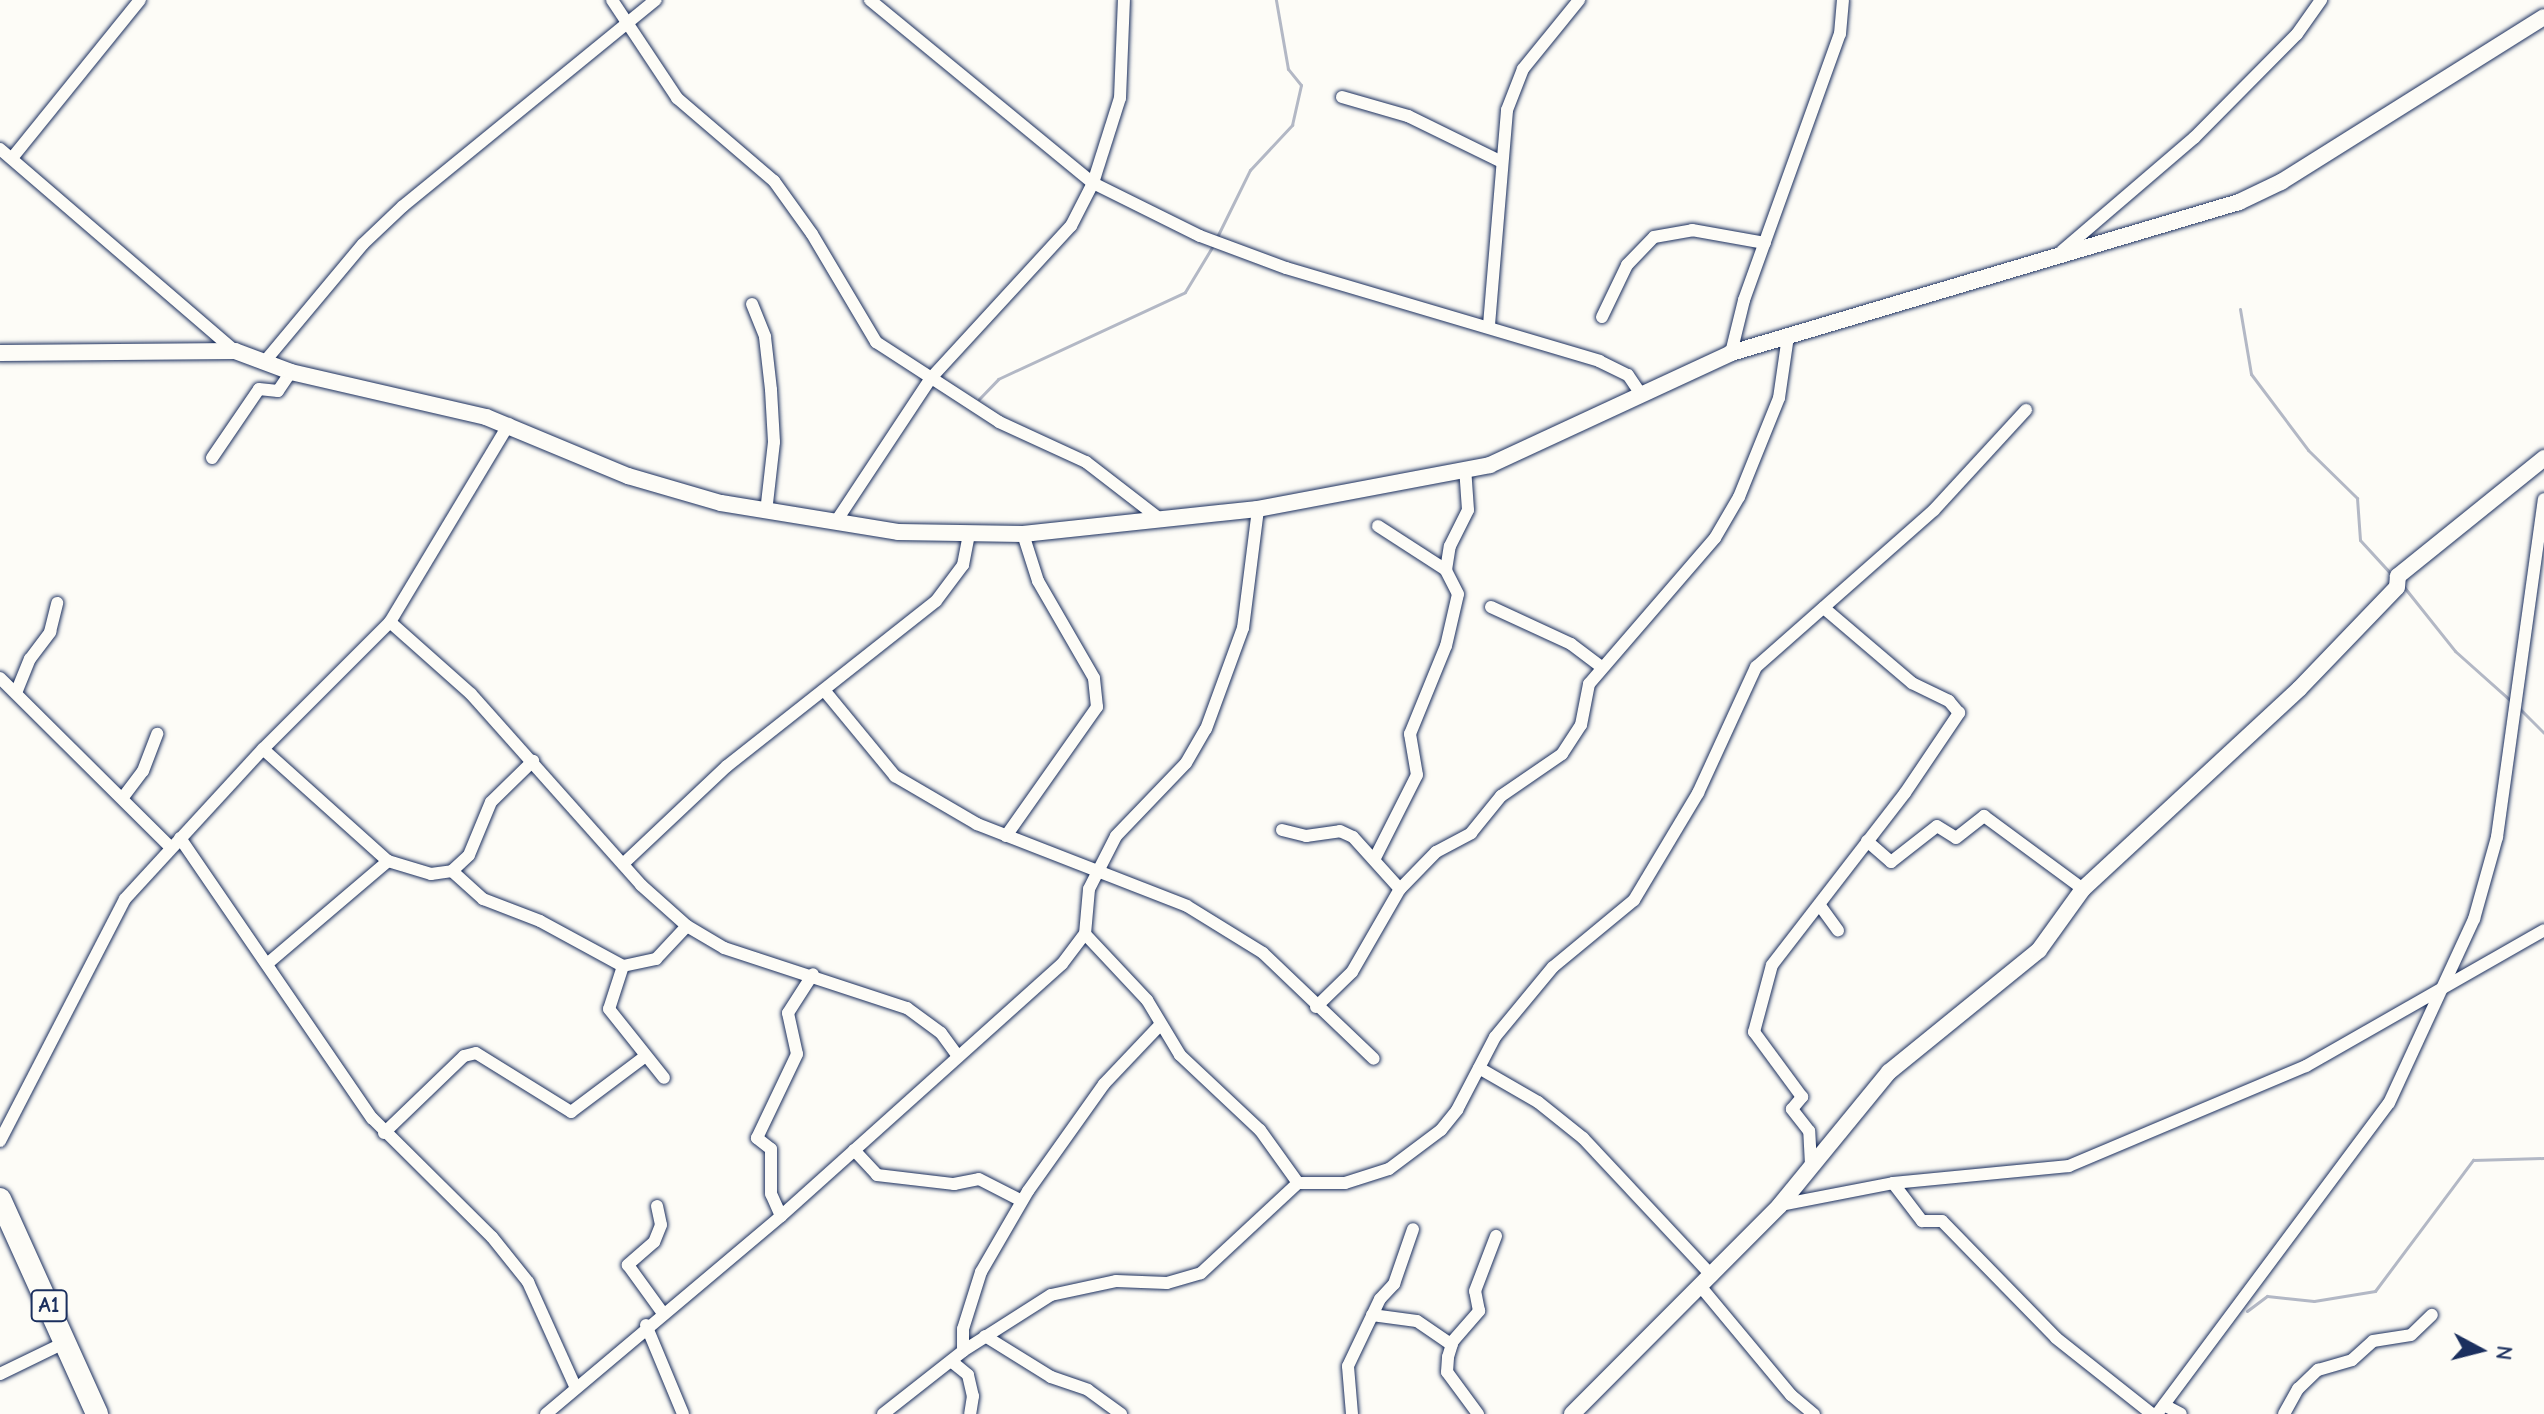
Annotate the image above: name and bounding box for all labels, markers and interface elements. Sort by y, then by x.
road number: A1 [29,1288,69,1324]
north arrow [2440,1310,2520,1390]
text: N [2490,1344,2518,1362]

